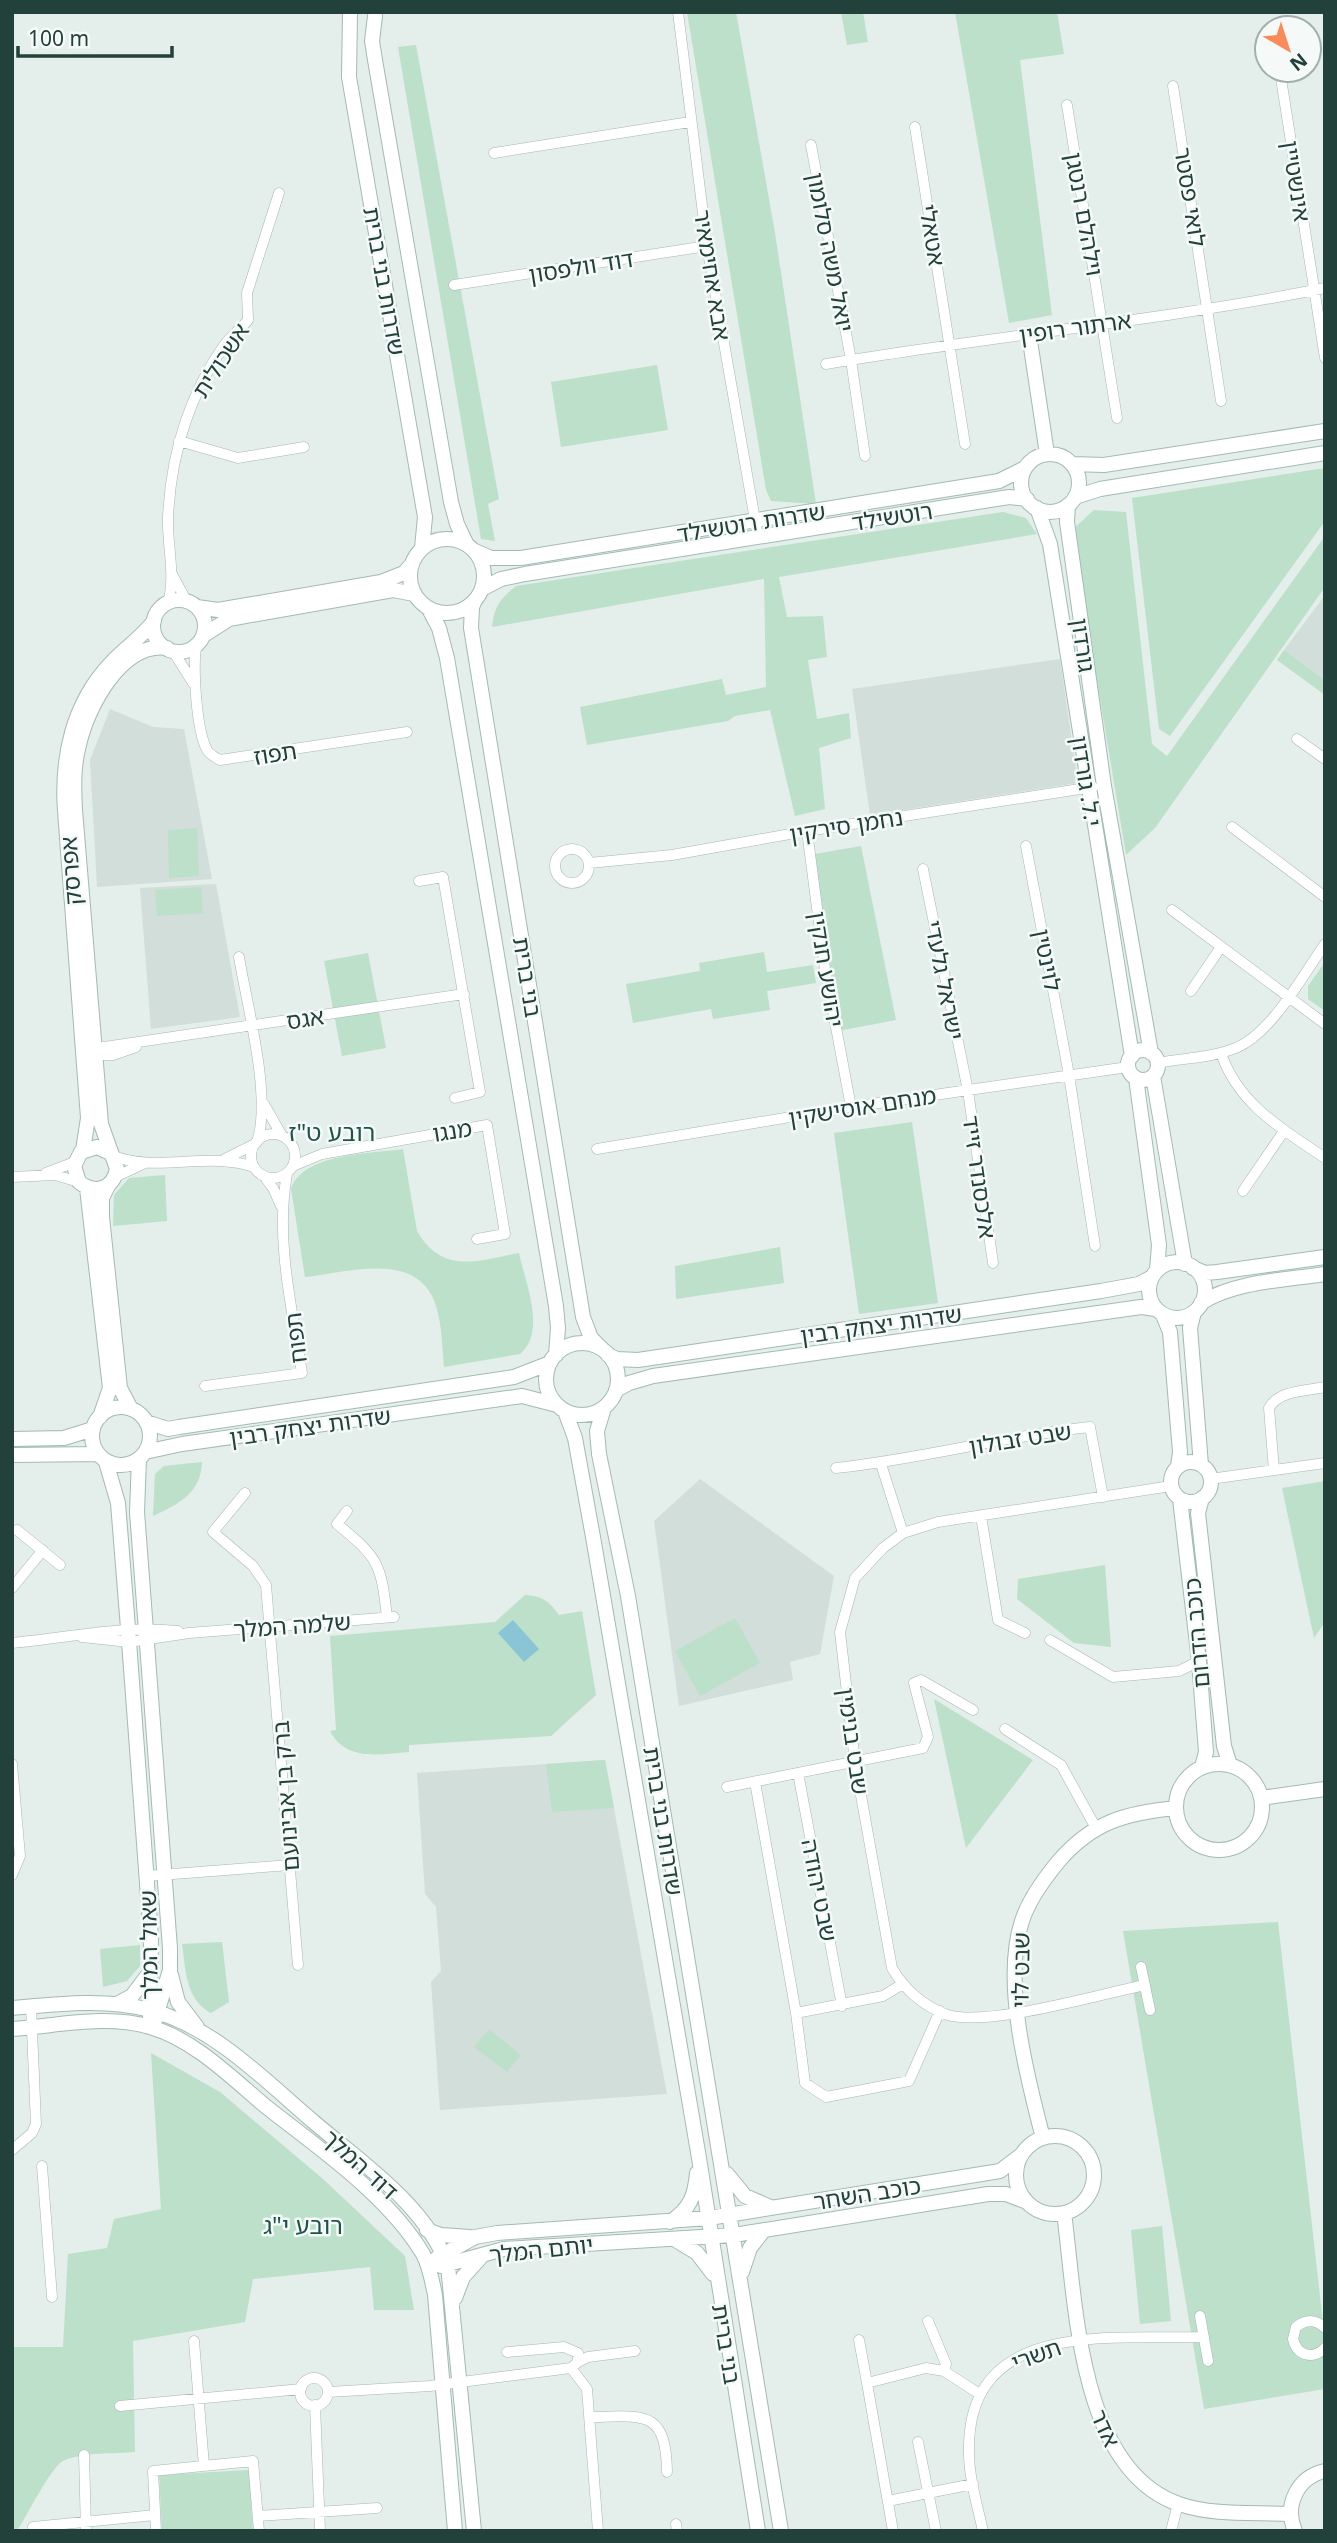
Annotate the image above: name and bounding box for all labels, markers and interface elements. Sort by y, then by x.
scale bar [18,14,172,58]
north arrow [1253,14,1323,84]
text: 100 m [28,24,89,52]
text: N [1285,47,1313,77]
street label: אינשטיין [1275,138,1319,224]
street label: לואי פסטר [1167,145,1215,249]
street label: וילהלם רנטגן [1058,150,1112,278]
street label: יואל משה סלומון [800,170,862,334]
street label: אטאלי [912,202,954,268]
street label: שדרות בני ברית [356,204,414,358]
street label: אבא אחימאיר [687,207,739,343]
street label: דוד וולפסון [526,242,636,290]
street label: ארתור רופין [1017,303,1133,351]
street label: אשכולית [184,316,256,404]
street label: שדרות רוטשילד [674,494,828,550]
street label: רוטשילד [849,494,935,538]
street label: גורדון [1064,616,1104,674]
street label: י.ל. גורדון [1064,733,1110,829]
street label: תפוז [251,734,299,772]
street label: נחמן סירקין [787,800,905,850]
street label: אפרסק [52,836,88,906]
street label: יהושע חנקין [802,909,852,1029]
street label: ישראל גלעדי [918,918,972,1042]
street label: לוינטין [1026,926,1070,994]
street label: בני ברית [506,934,550,1020]
street label: אגס [284,999,326,1037]
street label: מנחם אוסישקין [786,1079,938,1133]
street label: מנגו [430,1111,474,1149]
street label: אלכסנדר זייד [956,1113,1004,1241]
district label: רובע ט"ז [289,1115,375,1148]
street label: שדרות יצחק רבין [798,1297,964,1351]
street label: תפוח [276,1311,314,1365]
street label: שדרות יצחק רבין [227,1399,393,1453]
street label: שבט זבולון [966,1414,1074,1462]
street label: כוכב הדרום [1175,1577,1217,1689]
street label: שלמה המלך [232,1605,352,1645]
street label: שבט בנימין [831,1685,877,1797]
street label: ברק בן אבינועם [264,1719,306,1873]
street label: שדרות בני ברית [636,1744,692,1898]
street label: שבט יהודה [794,1836,846,1944]
street label: שאול המלך [131,1890,165,2000]
street label: שבט לוי [1003,1932,1037,2008]
street label: דוד המלך [316,2122,406,2206]
street label: כוכב השחר [811,2169,923,2217]
district label: רובע י"ג [263,2208,343,2241]
street label: יותם המלך [487,2228,595,2270]
street label: בני ברית [705,2301,749,2387]
street label: תשרי [1007,2330,1065,2378]
street label: אדר [1084,2404,1128,2452]

